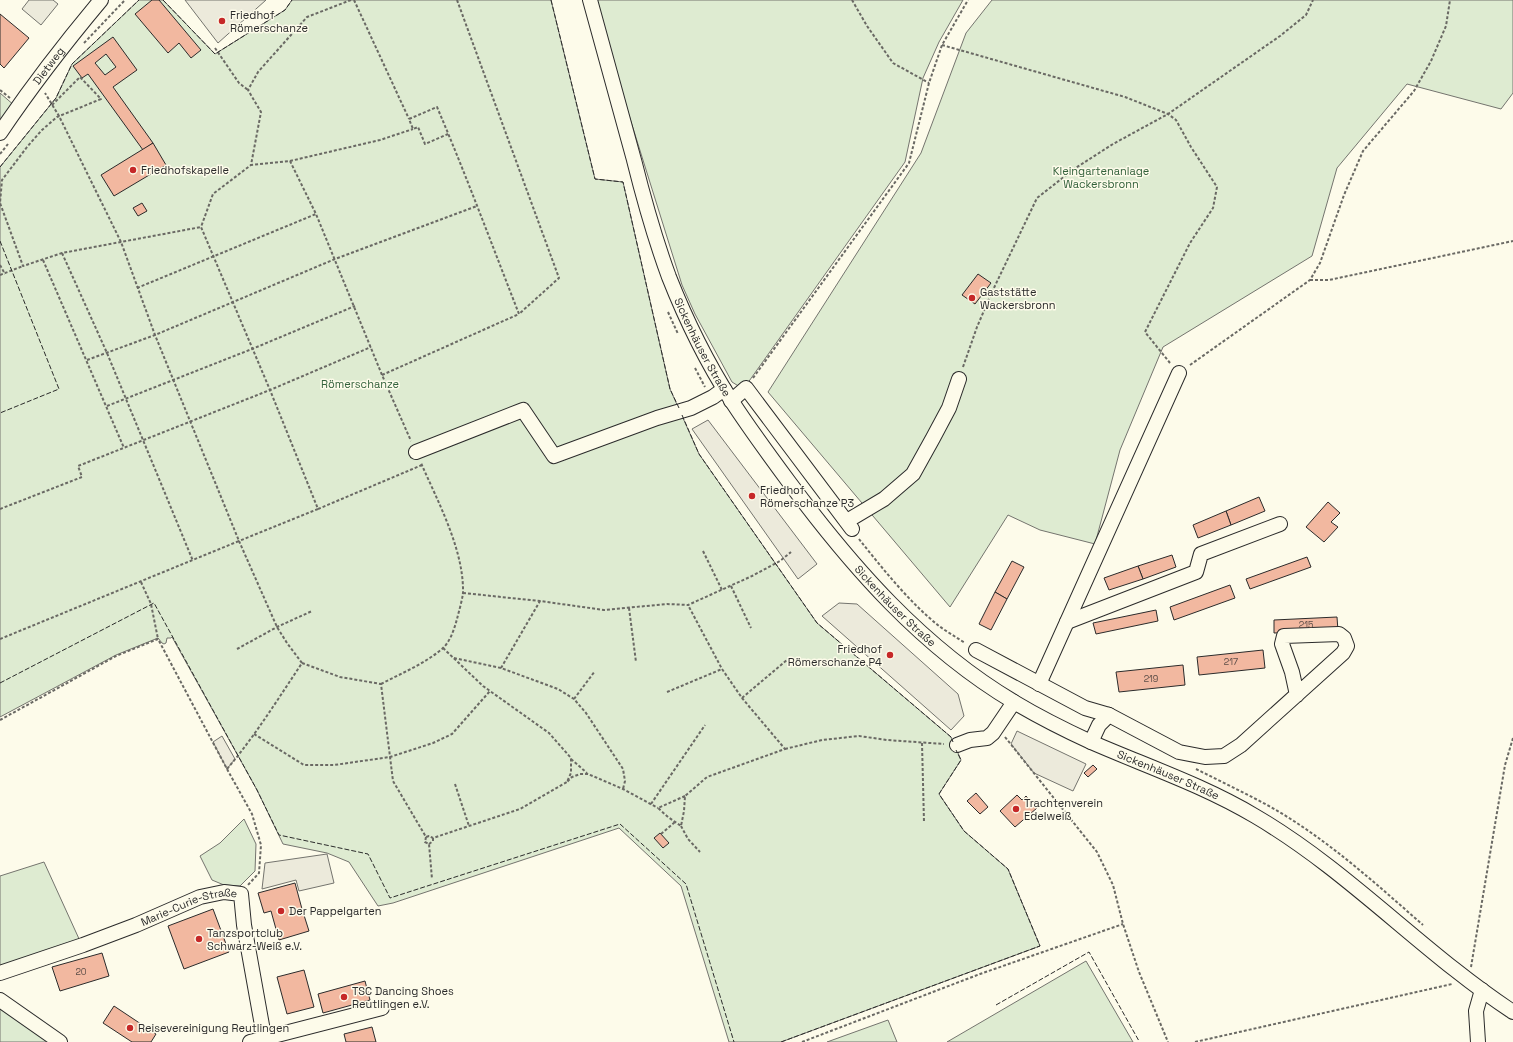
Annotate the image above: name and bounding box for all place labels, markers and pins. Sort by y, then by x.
place label: Friedhof Römerschanze [230,8,308,35]
marker: Friedhof Römerschanze [217,16,227,26]
place label: Friedhofskapelle [141,163,229,177]
marker: Friedhofskapelle [128,165,138,175]
place label: Gaststätte Wackersbronn [980,285,1056,312]
marker: Gaststätte Wackersbronn [967,293,977,303]
place label: Friedhof Römerschanze P3 [760,483,854,510]
marker: Friedhof Römerschanze P3 [747,491,757,501]
place label: Friedhof Römerschanze P4 [788,642,882,669]
marker: Friedhof Römerschanze P4 [885,650,895,660]
place label: Trachtenverein Edelweiß [1024,796,1103,823]
marker: Trachtenverein Edelweiß [1011,804,1021,814]
place label: Der Pappelgarten [289,904,382,918]
marker: Der Pappelgarten [276,906,286,916]
place label: Tanzsportclub Schwarz-Weiß e.V. [207,926,302,953]
marker: Tanzsportclub Schwarz-Weiß e.V. [194,934,204,944]
place label: TSC Dancing Shoes Reutlingen e.V. [352,984,454,1011]
marker: TSC Dancing Shoes Reutlingen e.V. [339,992,349,1002]
place label: Reisevereinigung Reutlingen [138,1021,289,1035]
marker: Reisevereinigung Reutlingen [125,1023,135,1033]

